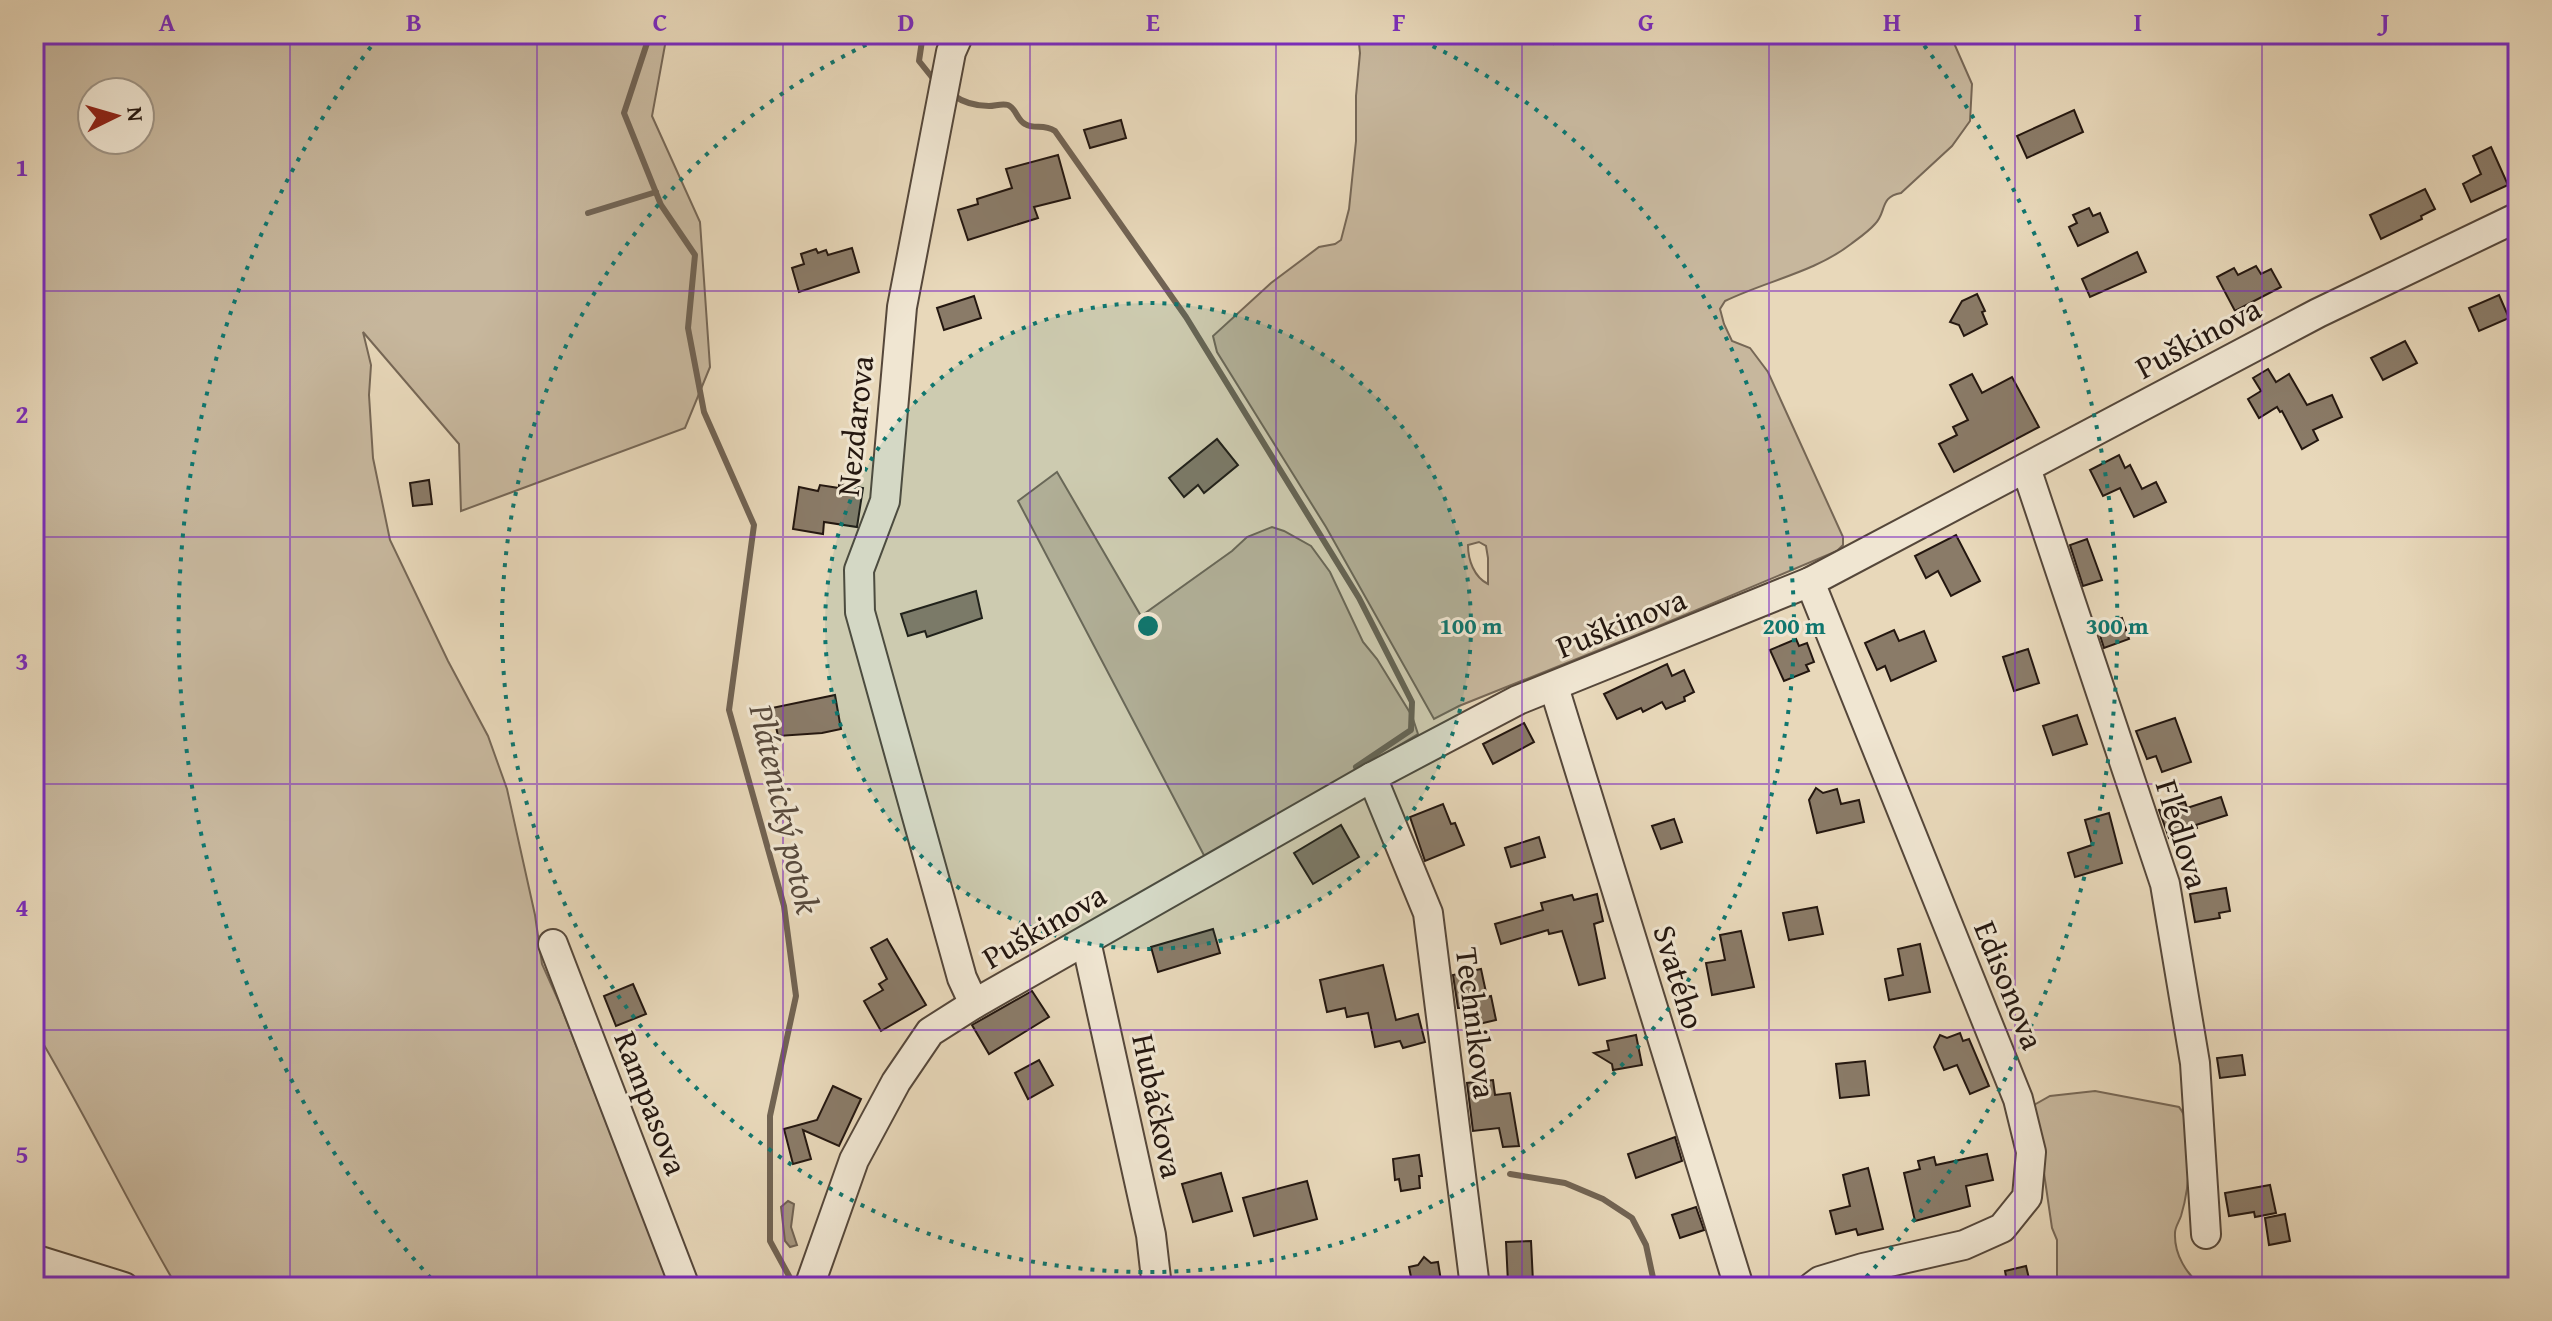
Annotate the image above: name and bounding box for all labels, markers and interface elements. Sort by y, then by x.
text: A [159,2,176,41]
text: B [406,2,422,41]
text: C [653,2,667,41]
text: D [898,2,914,41]
text: E [1146,2,1160,41]
text: F [1392,2,1406,41]
text: G [1638,2,1654,41]
text: H [1883,2,1901,41]
text: I [2134,2,2142,41]
text: J [2377,2,2390,41]
north arrow [76,76,156,156]
text: N [119,106,153,123]
text: 1 [15,147,29,186]
street label: Puškinova [2126,285,2269,390]
street label: Nezdarova [824,353,885,498]
text: 2 [15,394,29,433]
street label: Puškinova [1549,575,1693,670]
text: 100 m [1439,608,1503,643]
text: 200 m [1762,608,1826,643]
text: 300 m [2085,608,2149,643]
centre of rings [1134,612,1162,640]
text: 3 [15,641,29,680]
water label: Plátenický potok [737,698,834,919]
street label: Flédlova [2144,774,2221,894]
street label: Puškinova [973,871,1115,980]
text: 4 [15,887,29,926]
street label: Edisonova [1962,913,2057,1056]
street label: Svatého [1641,919,1718,1035]
street label: Technikova [1444,945,1509,1101]
street label: Rampasova [602,1024,700,1182]
street label: Hubáčkova [1120,1030,1197,1182]
text: 5 [15,1134,29,1173]

